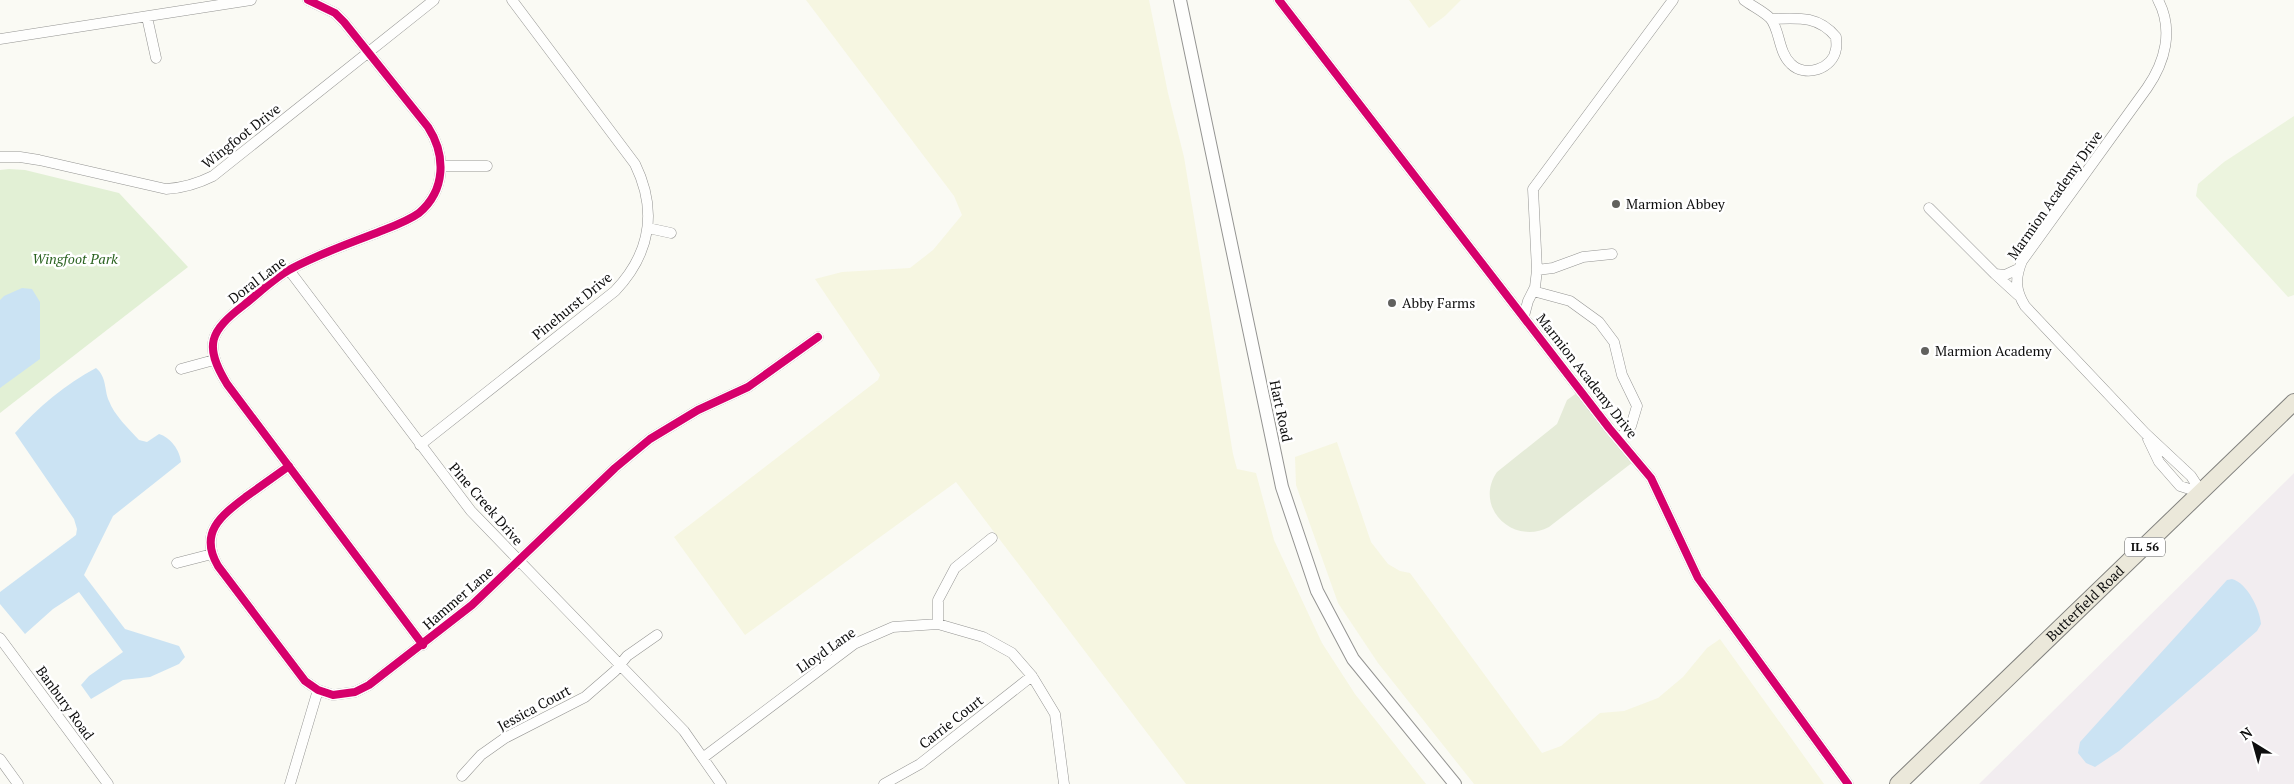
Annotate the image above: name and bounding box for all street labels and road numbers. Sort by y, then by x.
street label: Wingfoot Drive [197,99,284,172]
street label: Marmion Academy Drive [2003,126,2106,263]
street label: Doral Lane [224,252,290,308]
street label: Pinehurst Drive [528,268,616,344]
street label: Marmion Academy Drive [1533,309,1642,442]
street label: Hart Road [1266,378,1297,444]
street label: Pine Creek Drive [445,458,528,549]
road number: IL 56 [2125,538,2165,556]
street label: Butterfield Road [2042,561,2128,645]
street label: Hammer Lane [418,562,497,633]
street label: Lloyd Lane [793,622,859,677]
street label: Banbury Road [32,662,99,744]
street label: Jessica Court [494,680,574,735]
street label: Carrie Court [915,690,987,753]

